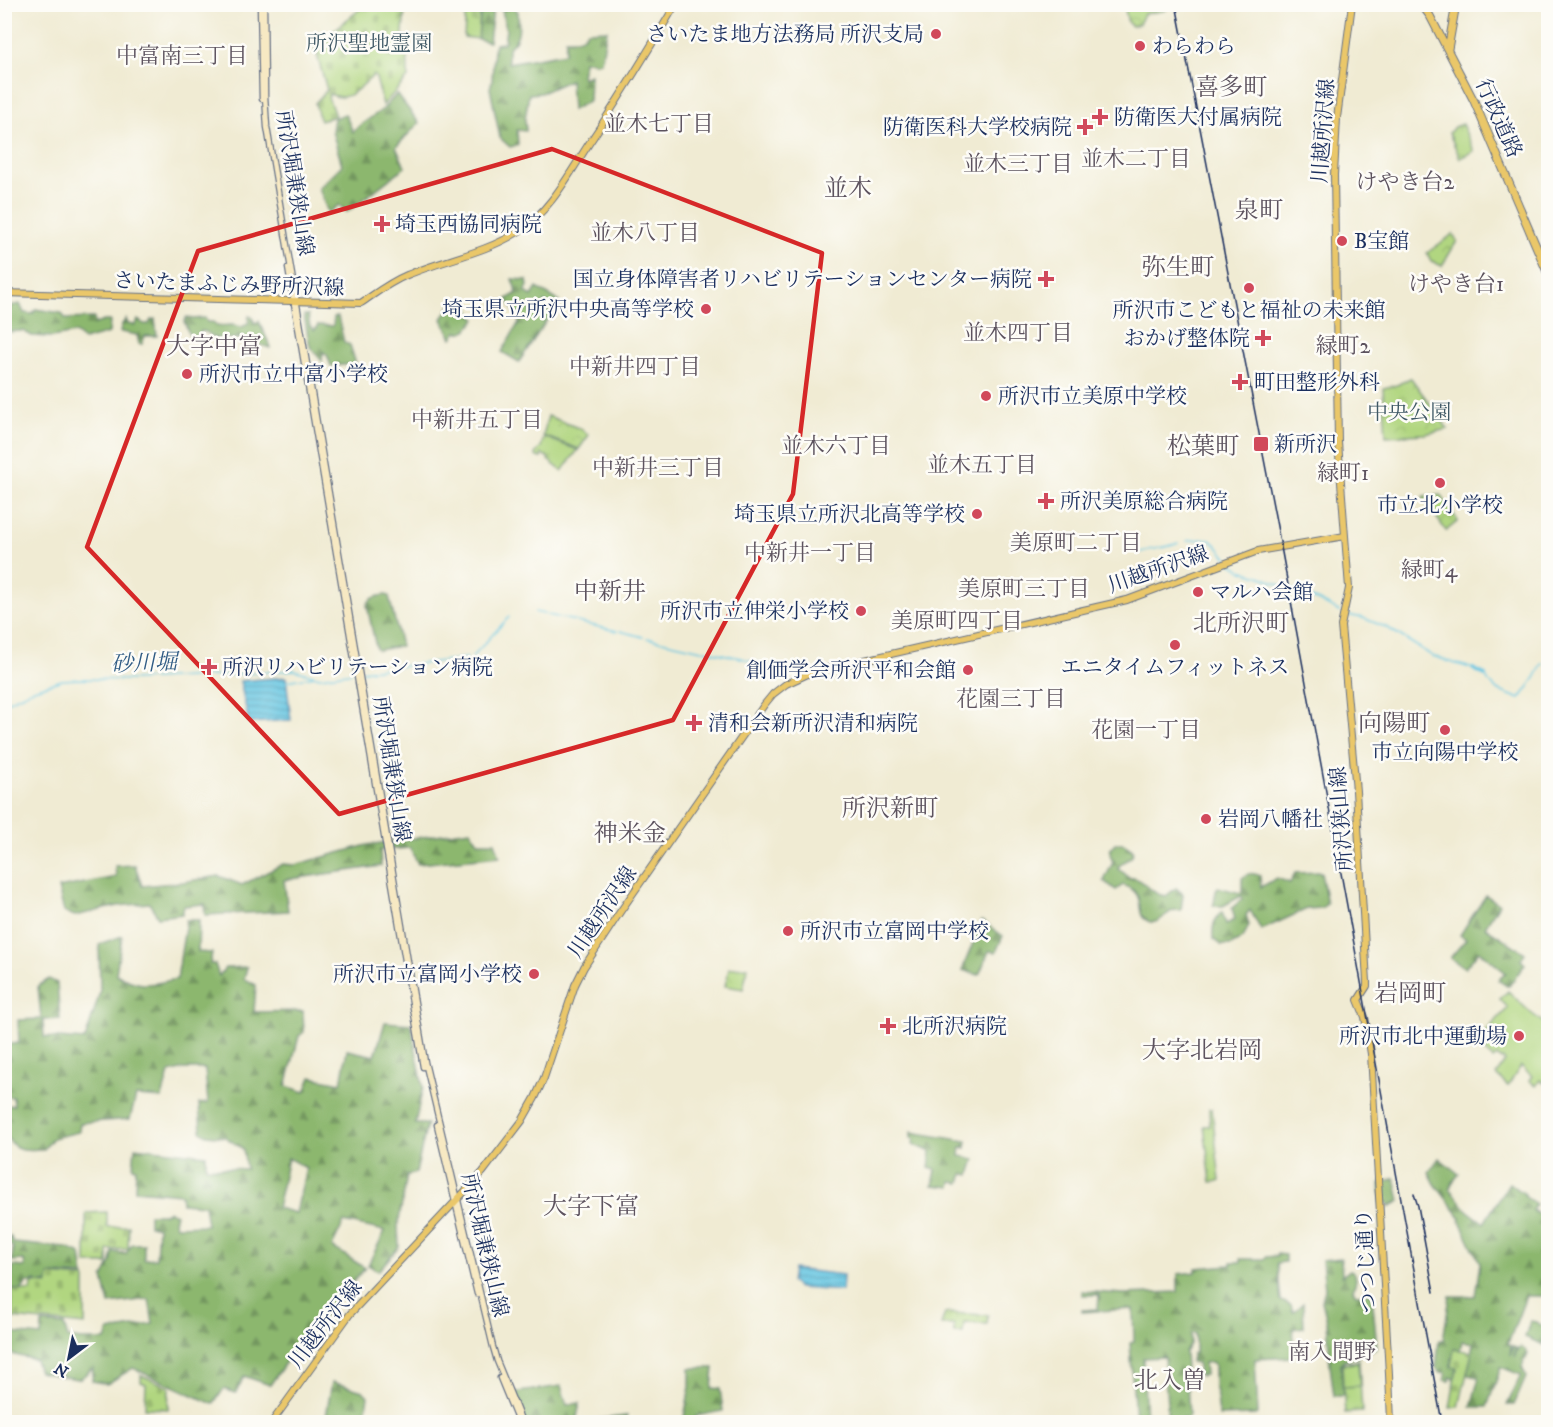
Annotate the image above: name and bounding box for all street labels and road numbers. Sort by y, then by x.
street label: 行政道路 [1469,75,1527,162]
street label: 川越所沢線 [1307,78,1341,184]
street label: 所沢堀兼狭山線 [270,109,318,258]
street label: さいたまふじみ野所沢線 [113,268,345,302]
street label: 川越所沢線 [1104,541,1212,599]
street label: 所沢堀兼狭山線 [367,695,415,844]
street label: 所沢狭山線 [1325,766,1359,872]
street label: 川越所沢線 [563,862,643,963]
street label: 所沢堀兼狭山線 [455,1171,513,1320]
street label: つつじ通り [1351,1208,1383,1314]
street label: 川越所沢線 [283,1275,368,1374]

